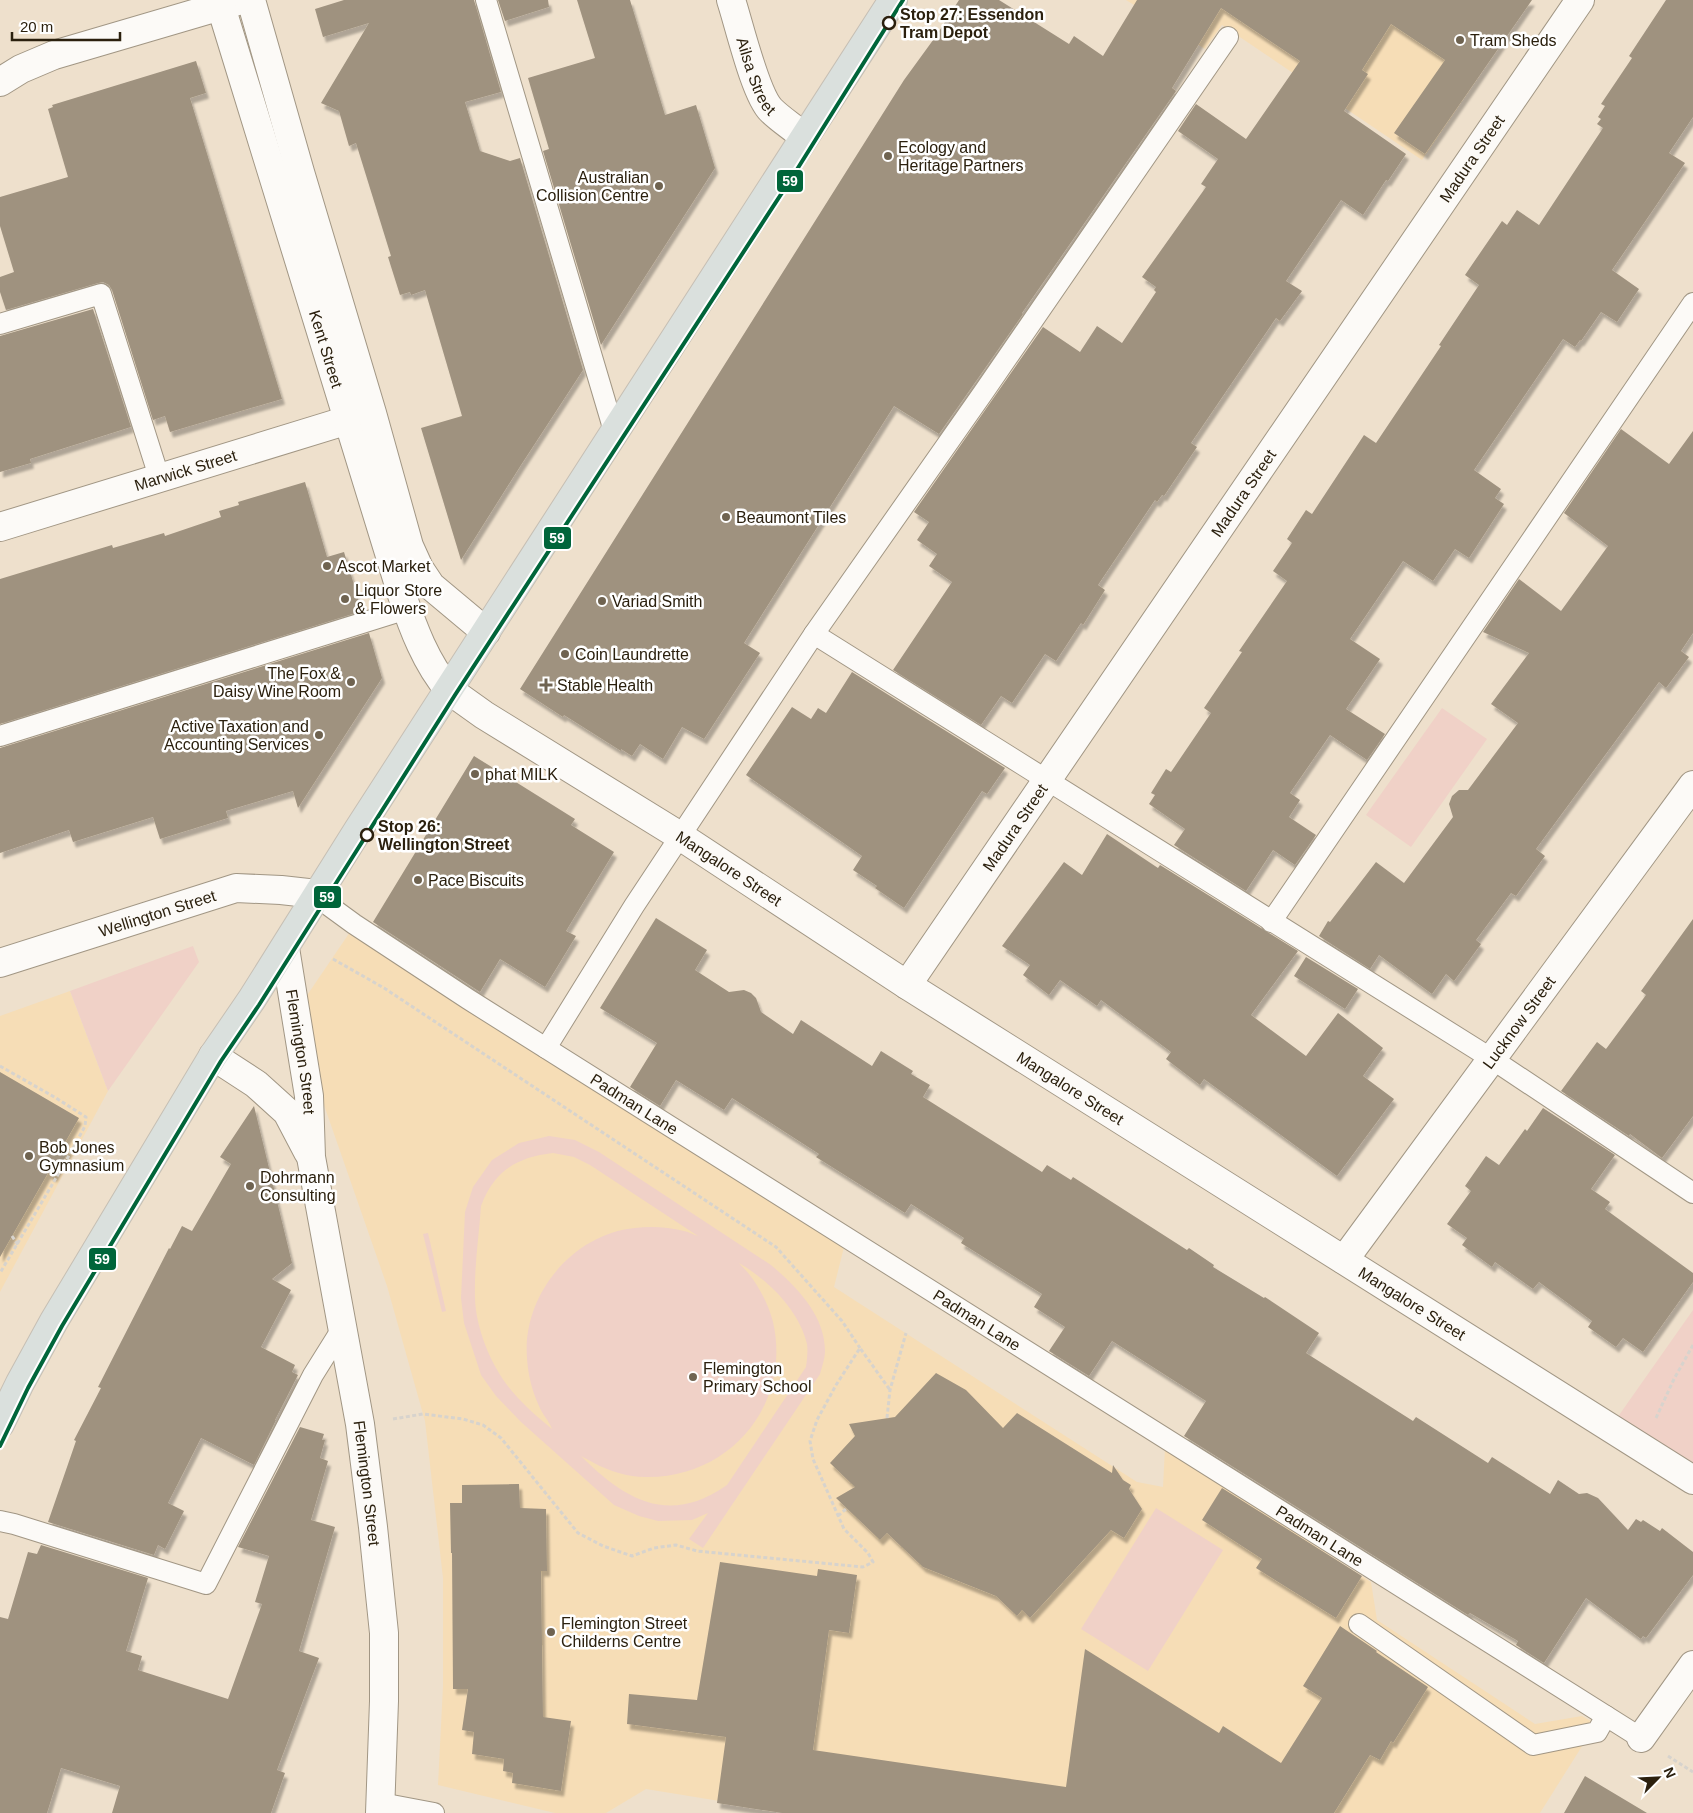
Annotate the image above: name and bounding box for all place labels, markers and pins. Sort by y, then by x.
place label: Stop 27: Essendon Tram Depot [900,6,1044,41]
marker: Stop 27: Essendon Tram Depot [882,16,896,30]
place label: Tram Sheds [1470,32,1557,49]
marker: Tram Sheds [1454,34,1466,46]
place label: Ecology and Heritage Partners [898,139,1023,174]
marker: Ecology and Heritage Partners [882,150,894,162]
place label: Australian Collision Centre [536,169,649,204]
marker: Australian Collision Centre [653,180,665,192]
place label: Beaumont Tiles [736,509,846,526]
marker: Beaumont Tiles [720,511,732,523]
place label: Ascot Market [337,558,431,575]
marker: Ascot Market [321,560,333,572]
place label: Liquor Store & Flowers [355,582,442,617]
marker: Liquor Store & Flowers [339,593,351,605]
place label: Variad Smith [612,593,702,610]
marker: Variad Smith [596,595,608,607]
place label: Coin Laundrette [575,646,689,663]
marker: Coin Laundrette [559,648,571,660]
place label: The Fox & Daisy Wine Room [213,665,341,700]
marker: The Fox & Daisy Wine Room [345,676,357,688]
place label: Stable Health [557,677,653,694]
marker: Stable Health [539,678,553,692]
place label: Active Taxation and Accounting Services [164,718,309,753]
marker: Active Taxation and Accounting Services [313,729,325,741]
place label: phat MILK [485,766,558,783]
marker: phat MILK [469,768,481,780]
place label: Stop 26: Wellington Street [378,818,510,853]
marker: Stop 26: Wellington Street [360,828,374,842]
place label: Pace Biscuits [428,872,524,889]
marker: Pace Biscuits [412,874,424,886]
place label: Bob Jones Gymnasium [39,1139,124,1174]
marker: Bob Jones Gymnasium [23,1150,35,1162]
place label: Dohrmann Consulting [260,1169,336,1204]
marker: Dohrmann Consulting [244,1180,256,1192]
place label: Flemington Primary School [703,1360,811,1395]
marker: Flemington Primary School [687,1371,699,1383]
place label: Flemington Street Childerns Centre [561,1615,688,1650]
marker: Flemington Street Childerns Centre [545,1626,557,1638]

